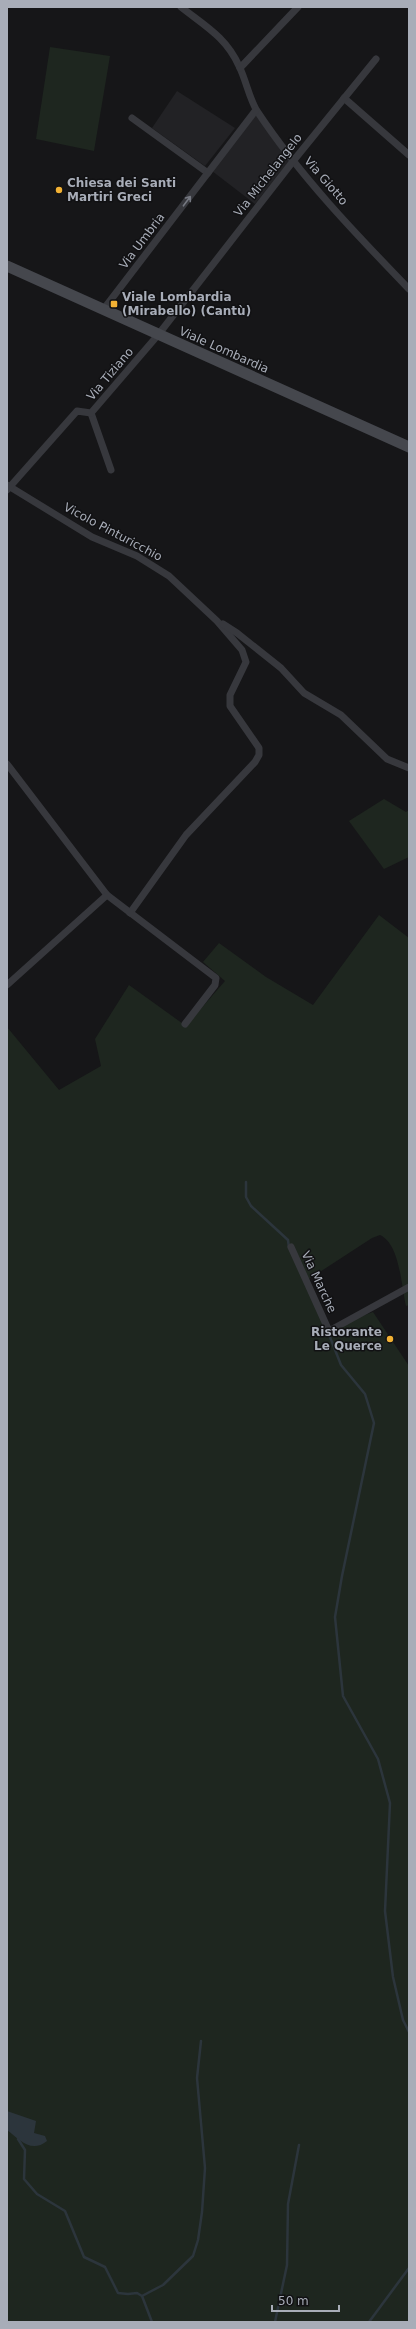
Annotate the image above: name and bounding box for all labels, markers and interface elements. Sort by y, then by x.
street label: Via Michelangelo [231,131,305,219]
street label: Via Giotto [301,154,351,208]
place label: Chiesa dei Santi Martiri Greci [67,176,176,204]
marker: Chiesa dei Santi Martiri Greci [54,185,64,195]
one-way arrow [182,196,191,207]
street label: Via Umbria [116,210,168,272]
place label: Viale Lombardia (Mirabello) (Cantù) [122,290,251,318]
marker: Viale Lombardia (Mirabello) (Cantù) [109,299,119,309]
street label: Viale Lombardia [177,324,271,376]
street label: Via Tiziano [84,345,136,403]
street label: Vicolo Pinturicchio [61,500,165,564]
street label: Via Marche [299,1249,339,1315]
place label: Ristorante Le Querce [311,1325,382,1353]
marker: Ristorante Le Querce [385,1334,395,1344]
scale bar [272,2287,339,2313]
text: 50 m [278,2294,309,2308]

